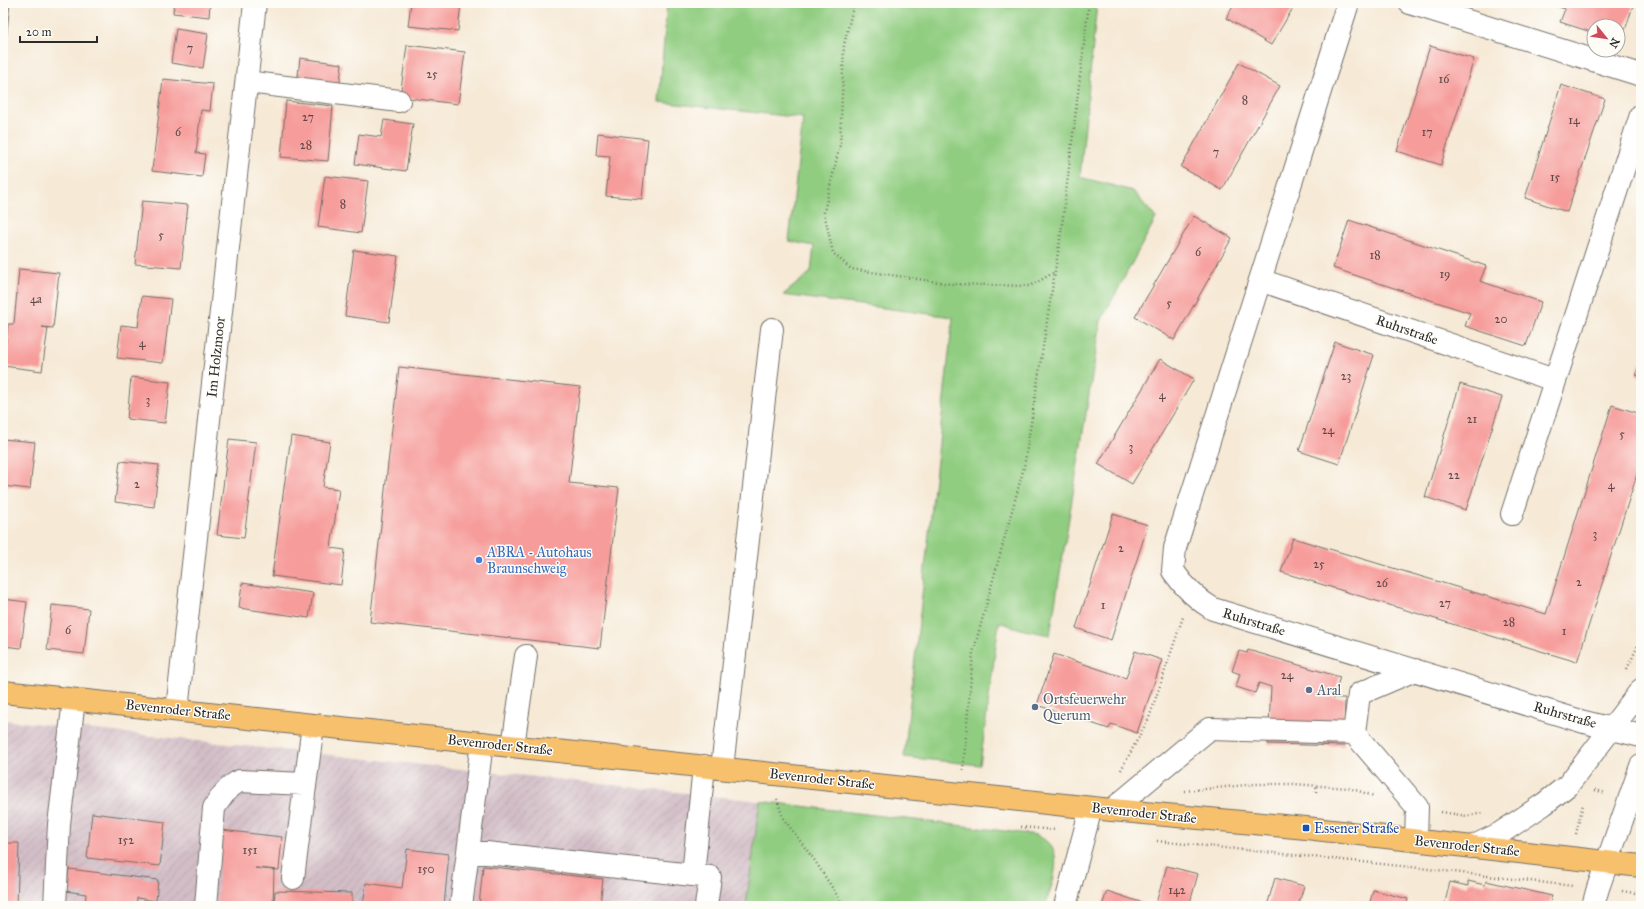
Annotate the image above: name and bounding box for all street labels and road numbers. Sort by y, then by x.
street label: Ruhrstraße [1374,311,1440,349]
street label: Im Holzmoor [203,315,229,398]
street label: Ruhrstraße [1221,604,1287,640]
street label: Bevenroder Straße [125,696,232,724]
street label: Ruhrstraße [1532,698,1599,732]
street label: Bevenroder Straße [447,731,554,759]
street label: Bevenroder Straße [769,765,876,793]
street label: Bevenroder Straße [1091,799,1198,827]
street label: Bevenroder Straße [1414,832,1521,860]

